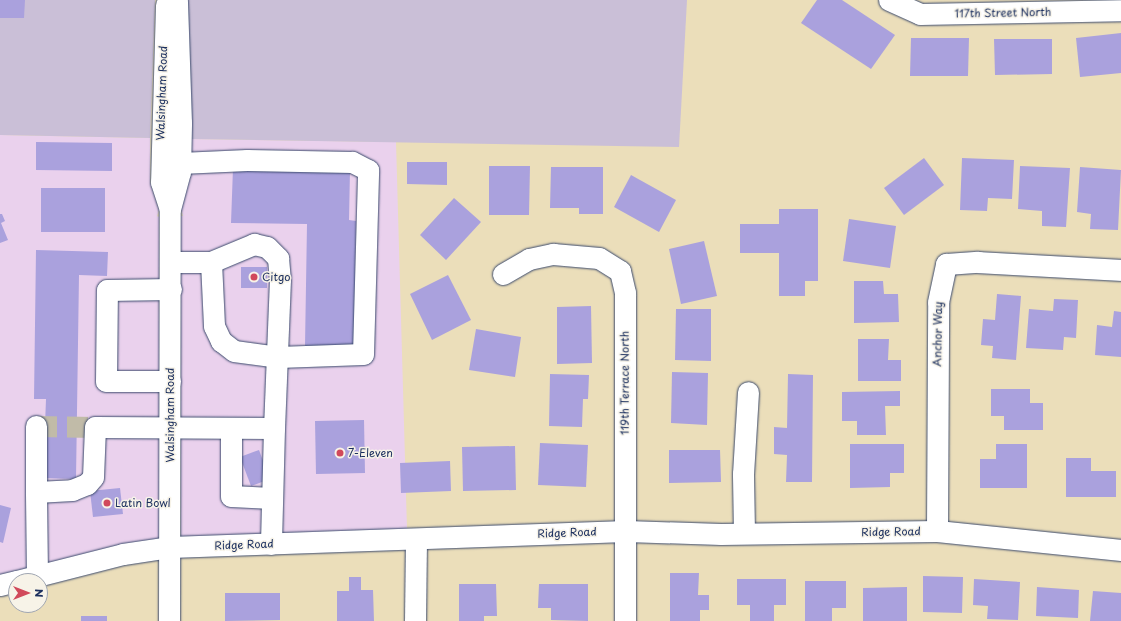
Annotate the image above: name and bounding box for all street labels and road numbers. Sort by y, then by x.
street label: 117th Street North [955,6,1051,20]
street label: Walsingham Road [154,45,170,141]
street label: Anchor Way [931,301,945,367]
street label: 119th Terrace North [618,331,632,435]
street label: Walsingham Road [163,367,177,463]
street label: Ridge Road [537,525,597,541]
street label: Ridge Road [861,525,921,539]
street label: Ridge Road [214,537,274,553]

